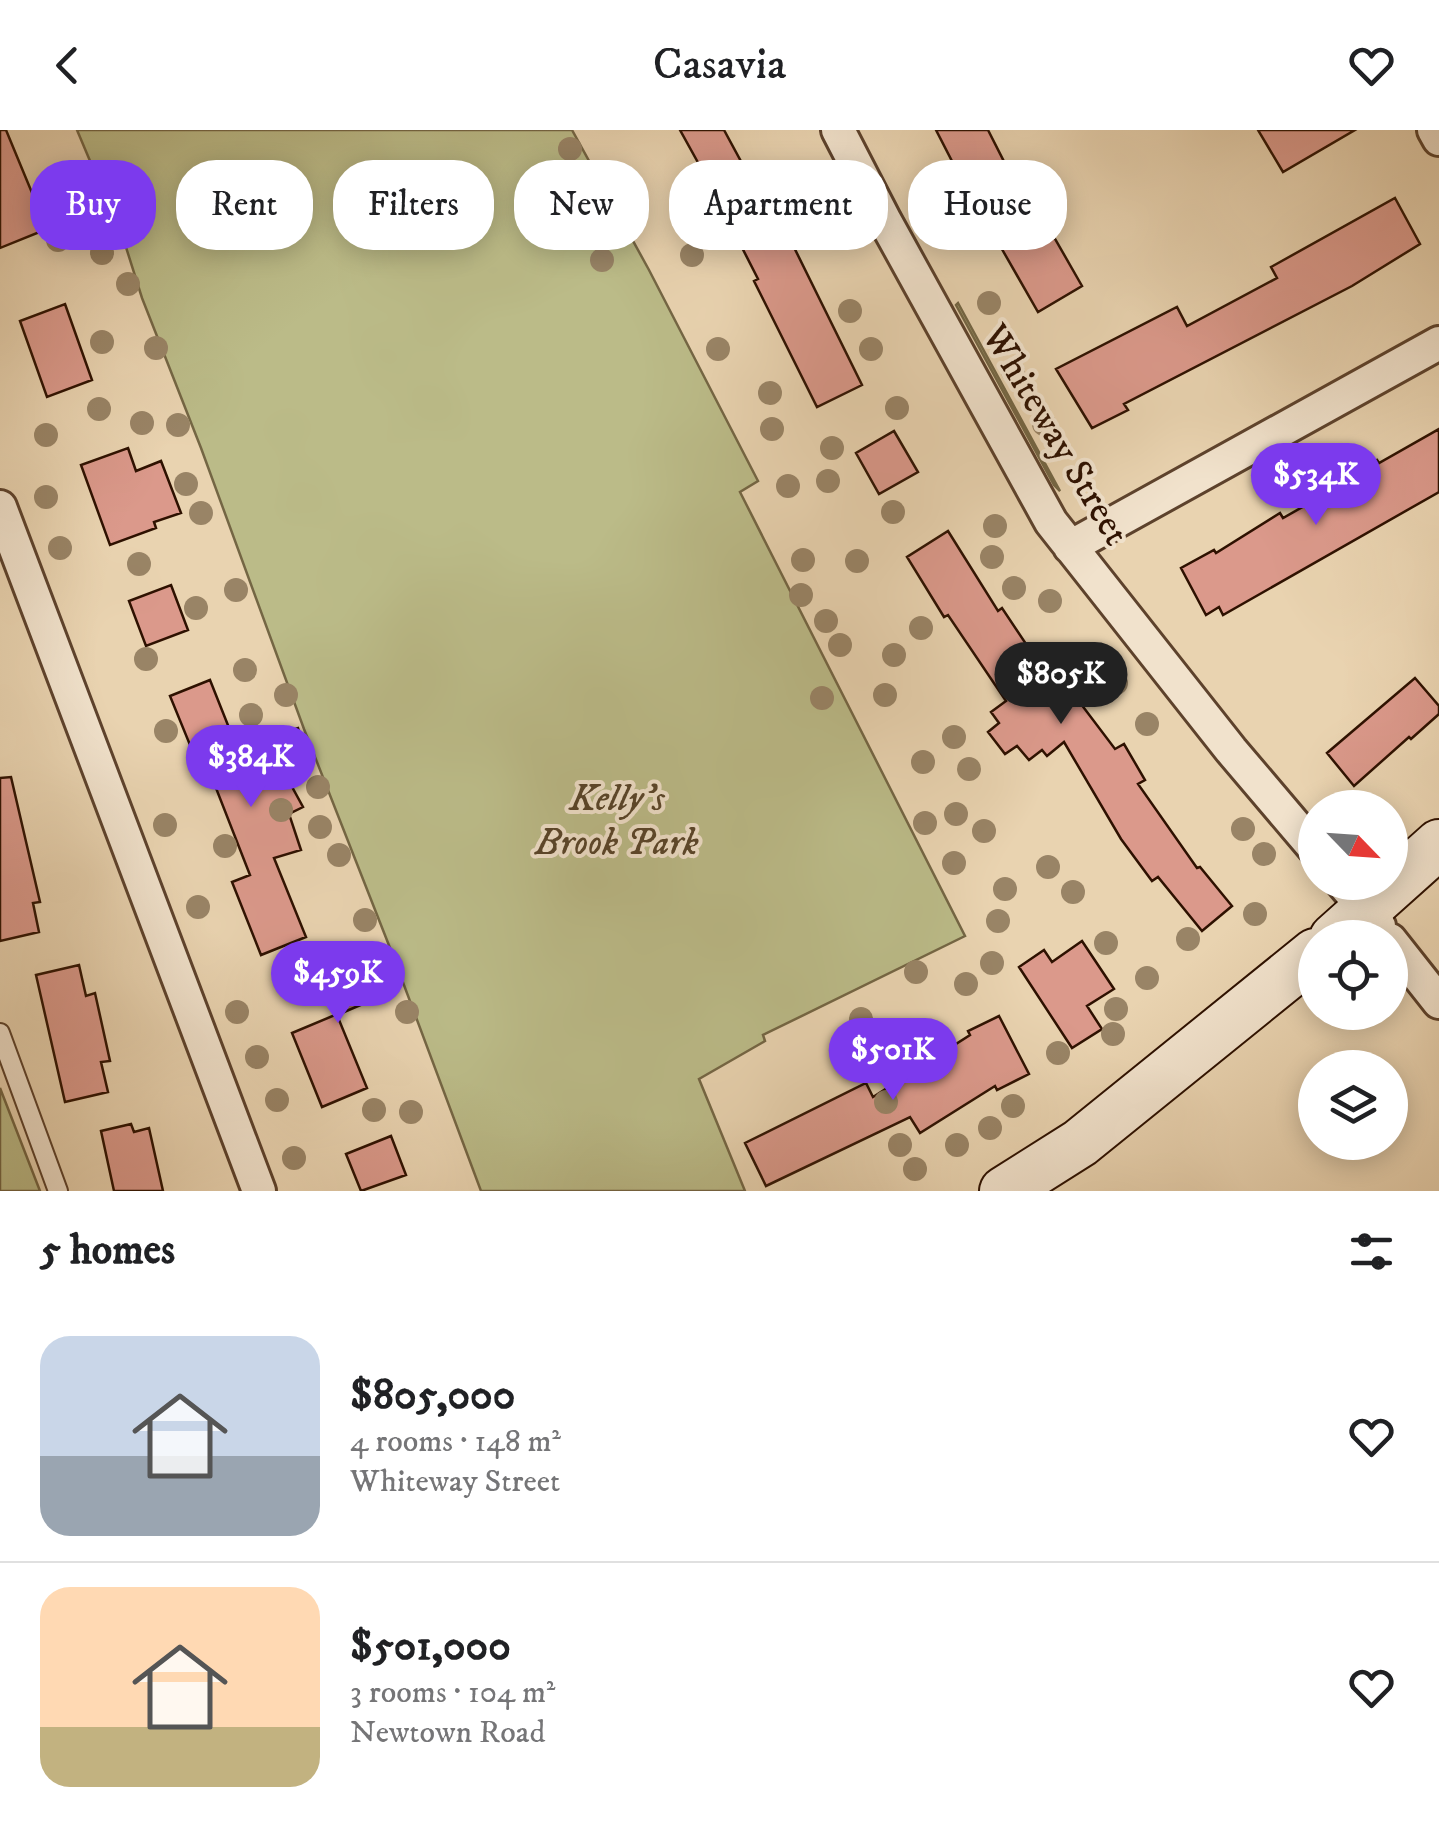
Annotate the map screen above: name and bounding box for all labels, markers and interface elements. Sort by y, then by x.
text: Casavia [653,37,786,93]
icon: back [40,38,95,93]
icon: heart [1344,38,1399,93]
chip: Buy [30,160,156,250]
chip: Rent [176,160,313,250]
chip: Filters [333,160,494,250]
chip: New [514,160,649,250]
chip: Apartment [669,160,888,250]
chip: House [908,160,1067,250]
street label: Whiteway Street [970,315,1140,554]
pin: $534K [1246,443,1386,528]
text: $534K [1273,455,1359,495]
pin: $805K [991,642,1131,727]
text: $805K [1016,654,1106,694]
pin: $384K [181,725,321,810]
text: $384K [208,737,294,777]
park label: Kelly's Brook Park [533,775,699,867]
north arrow [1298,790,1408,900]
map controls [1298,790,1408,1160]
button: locate [1298,920,1408,1030]
pin: $459K [268,941,408,1026]
text: $459K [293,953,383,993]
pin: $501K [823,1018,963,1103]
text: $501K [851,1030,935,1070]
button: layers [1298,1050,1408,1160]
icon: filters [1344,1224,1399,1279]
text: 5 homes [40,1225,175,1277]
text: $805,000 [350,1370,515,1422]
icon: home [120,1376,240,1496]
icon: heart [1344,1409,1399,1464]
text: 4 rooms · 148 m² [350,1422,561,1462]
text: Whiteway Street [350,1462,560,1502]
text: $501,000 [350,1621,511,1673]
icon: home [120,1627,240,1747]
icon: heart [1344,1660,1399,1715]
text: 3 rooms · 104 m² [350,1673,555,1713]
text: Newtown Road [350,1713,545,1753]

